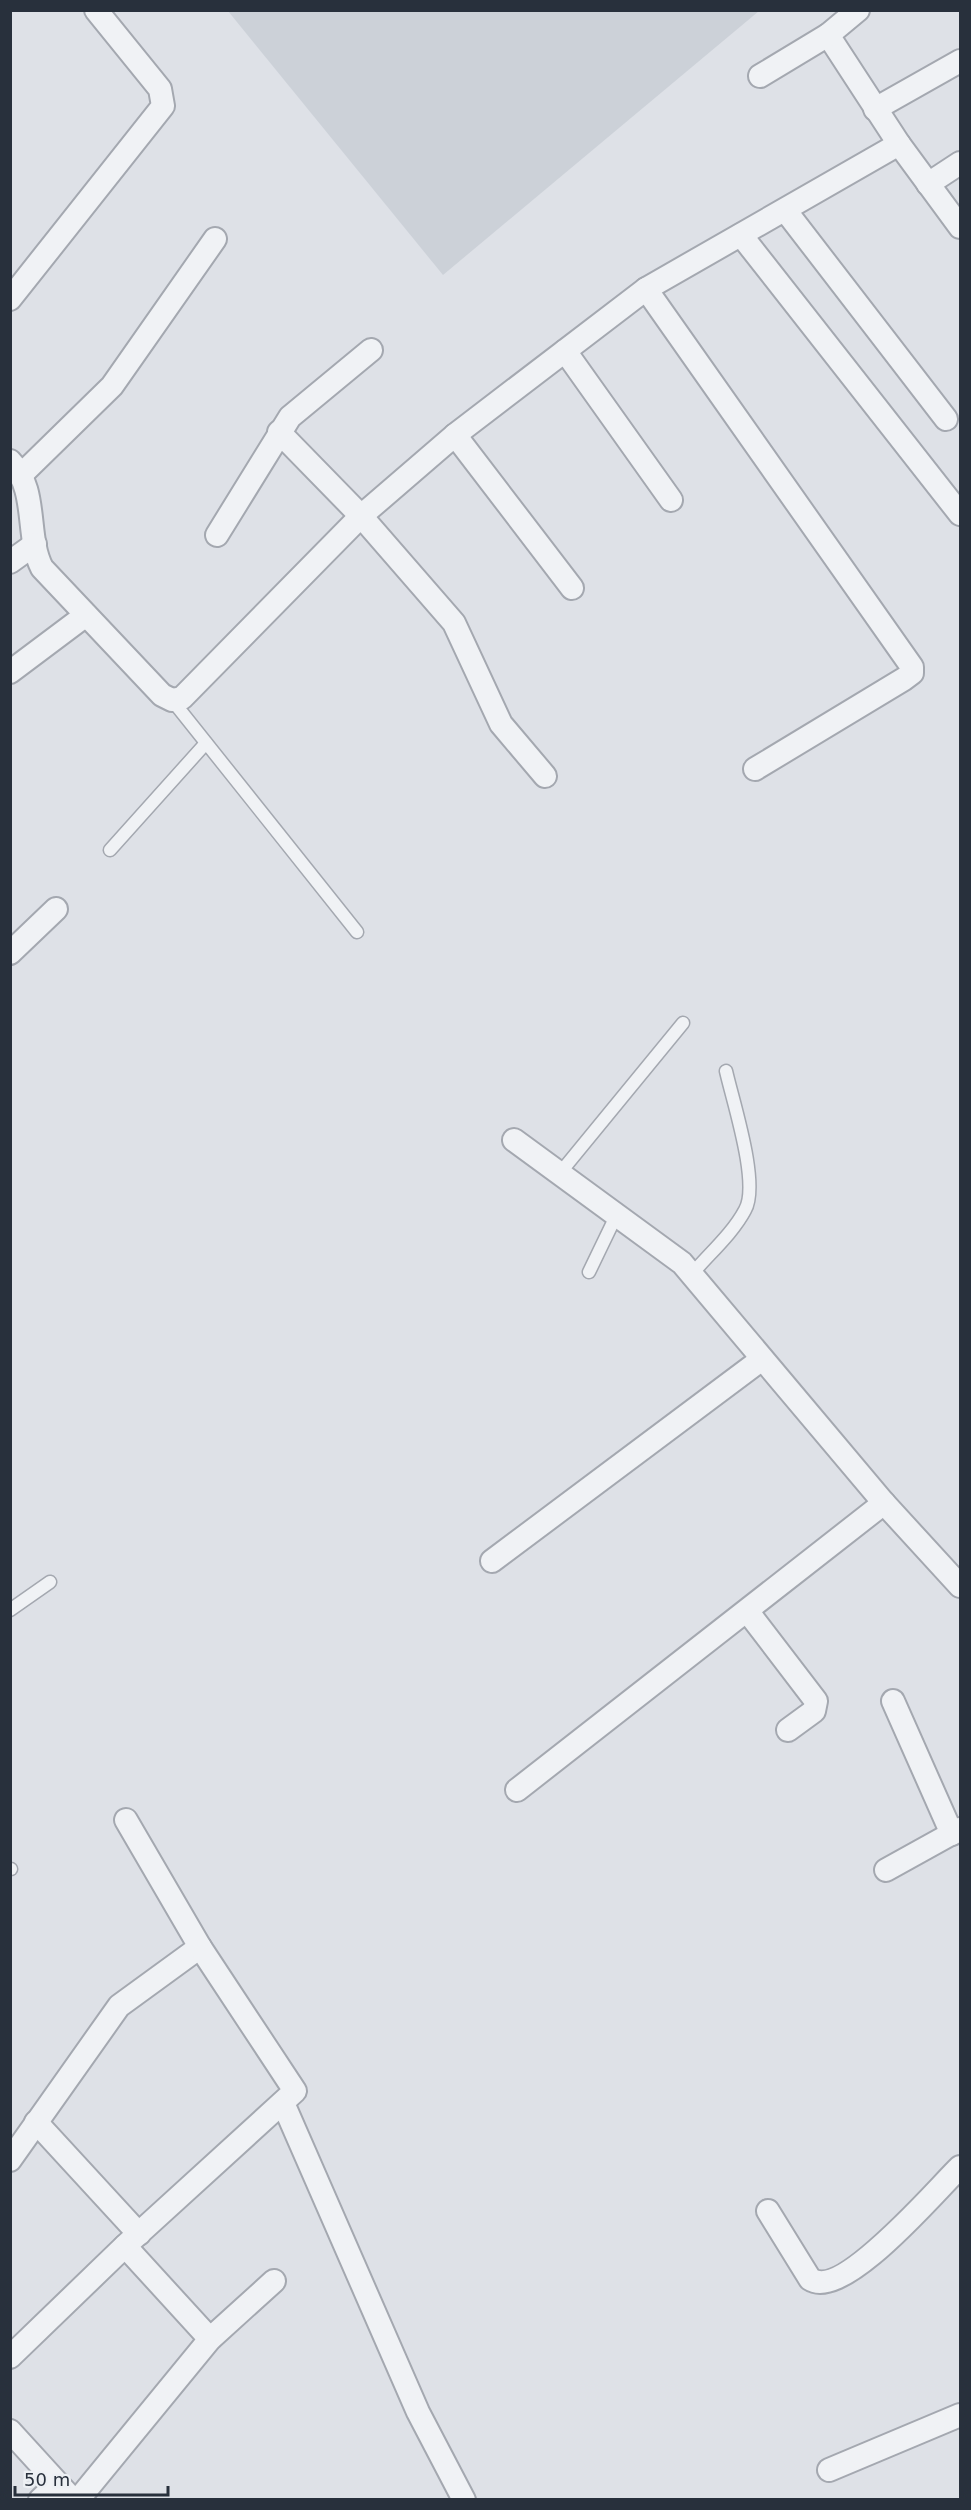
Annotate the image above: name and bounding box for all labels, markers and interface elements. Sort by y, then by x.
scale bar [15,2459,168,2497]
text: 50 m [24,2469,70,2490]

